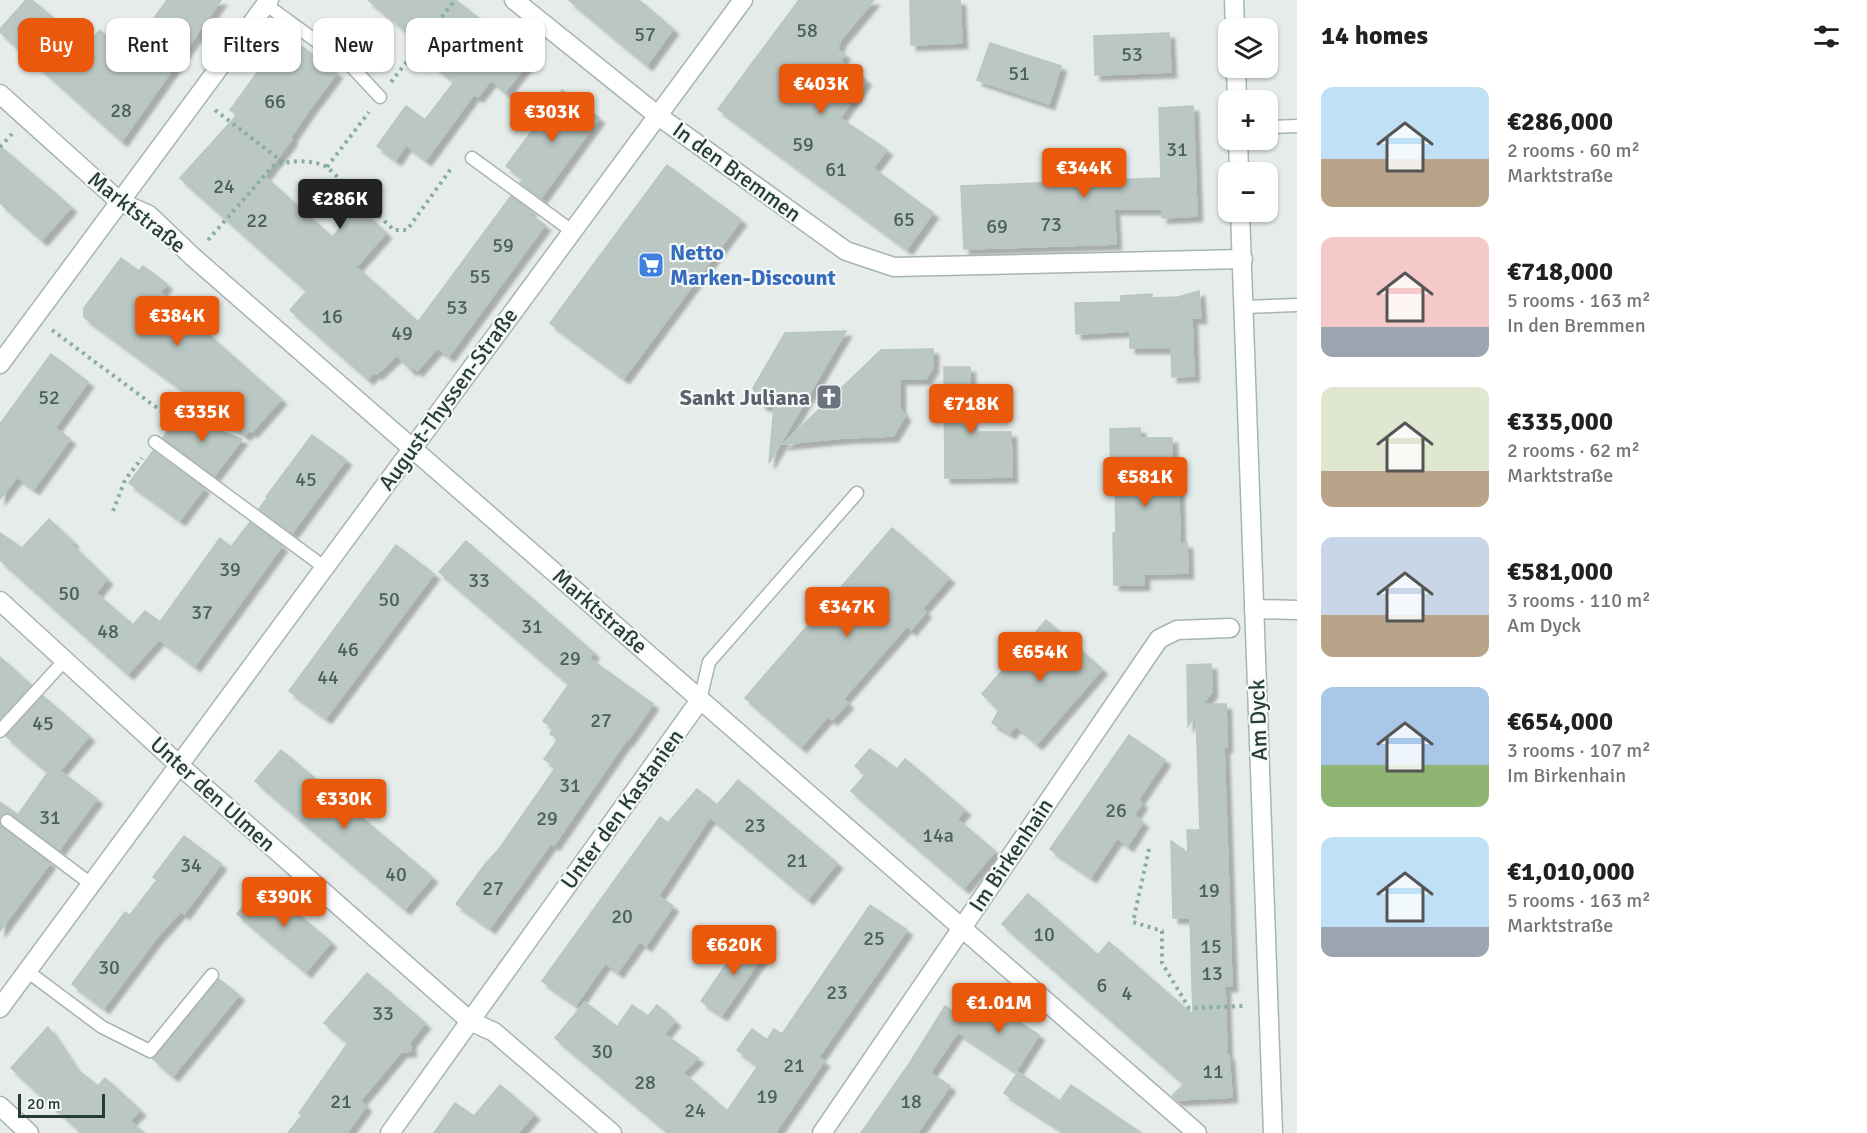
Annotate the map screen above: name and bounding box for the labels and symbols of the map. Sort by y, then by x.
house number: 58 [796,18,818,43]
house number: 57 [634,22,656,47]
house number: 53 [1121,42,1143,67]
house number: 51 [1008,61,1030,86]
pin: €403K [779,64,863,115]
house number: 66 [264,89,286,114]
pin: €303K [510,92,594,143]
house number: 28 [110,98,132,123]
street label: In den Bremmen [667,116,807,228]
house number: 59 [792,132,814,157]
house number: 31 [1166,137,1188,162]
pin: €344K [1042,148,1126,199]
house number: 61 [825,157,847,182]
street label: Marktstraße [83,165,191,259]
house number: 24 [213,174,235,199]
pin: €286K [298,179,382,230]
house number: 65 [893,207,915,232]
house number: 22 [246,208,268,233]
house number: 73 [1040,212,1062,237]
house number: 69 [986,214,1008,239]
house number: 59 [492,233,514,258]
place label: Netto Marken-Discount [670,239,836,291]
supermarket icon: Netto Marken-Discount [636,250,666,280]
house number: 55 [469,264,491,289]
house number: 53 [446,295,468,320]
pin: €384K [135,296,219,347]
street label: August-Thyssen-Straße [373,302,523,496]
house number: 16 [321,304,343,329]
house number: 49 [391,321,413,346]
church icon: Sankt Juliana [814,382,844,412]
place label: Sankt Juliana [680,384,810,411]
pin: €718K [929,384,1013,435]
house number: 52 [38,385,60,410]
pin: €335K [160,392,244,443]
pin: €581K [1103,457,1187,508]
house number: 45 [295,467,317,492]
house number: 39 [219,557,241,582]
street label: Marktstraße [547,562,653,660]
house number: 33 [468,568,490,593]
house number: 50 [58,581,80,606]
house number: 50 [378,587,400,612]
pin: €347K [805,587,889,638]
house number: 37 [191,600,213,625]
house number: 31 [521,614,543,639]
house number: 48 [97,619,119,644]
pin: €654K [998,632,1082,683]
house number: 46 [337,637,359,662]
house number: 29 [559,646,581,671]
house number: 44 [317,665,339,690]
street label: Am Dyck [1243,679,1273,761]
house number: 27 [590,708,612,733]
house number: 45 [32,711,54,736]
street label: Unter den Kastanien [555,724,689,894]
street label: Unter den Ulmen [145,731,281,857]
house number: 31 [559,773,581,798]
pin: €330K [302,779,386,830]
street label: Im Birkenhain [963,793,1059,917]
house number: 26 [1105,798,1127,823]
house number: 31 [39,805,61,830]
house number: 29 [536,806,558,831]
house number: 23 [744,813,766,838]
house number: 14a [922,823,954,848]
house number: 21 [786,848,808,873]
house number: 34 [180,853,202,878]
house number: 40 [385,862,407,887]
house number: 27 [482,876,504,901]
pin: €390K [242,877,326,928]
house number: 19 [1198,878,1220,903]
house number: 20 [611,904,633,929]
house number: 10 [1033,922,1055,947]
pin: €620K [692,925,776,976]
house number: 25 [863,926,885,951]
house number: 15 [1200,934,1222,959]
house number: 30 [98,955,120,980]
house number: 13 [1201,961,1223,986]
house number: 6 [1097,973,1107,998]
house number: 23 [826,980,848,1005]
house number: 4 [1122,981,1133,1006]
pin: €1.01M [950,983,1048,1034]
house number: 33 [372,1001,394,1026]
house number: 30 [591,1039,613,1064]
house number: 21 [783,1053,805,1078]
house number: 11 [1202,1059,1224,1084]
house number: 28 [634,1070,656,1095]
house number: 19 [756,1084,778,1109]
house number: 21 [330,1089,352,1114]
house number: 18 [900,1089,922,1114]
scale bar [18,1091,105,1118]
house number: 24 [684,1098,706,1123]

